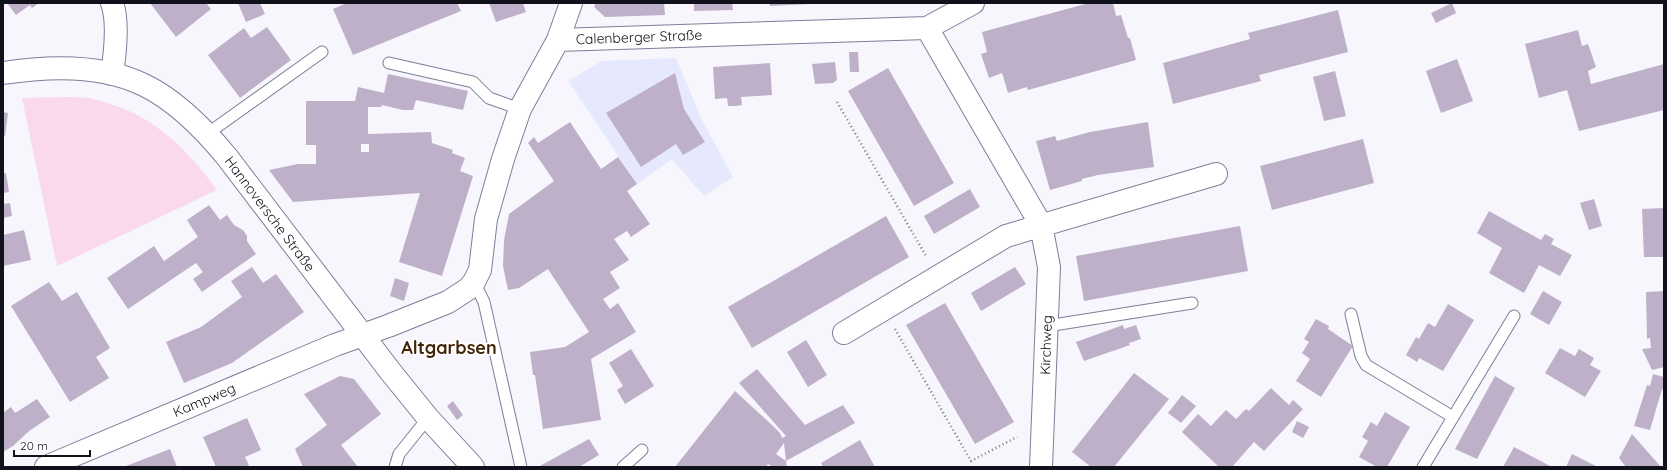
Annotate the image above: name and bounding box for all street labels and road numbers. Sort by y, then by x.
street label: Calenberger Straße [575,26,703,48]
street label: Hannoversche Straße [221,153,319,275]
street label: Kirchweg [1036,315,1056,375]
street label: Kampweg [170,379,238,421]

